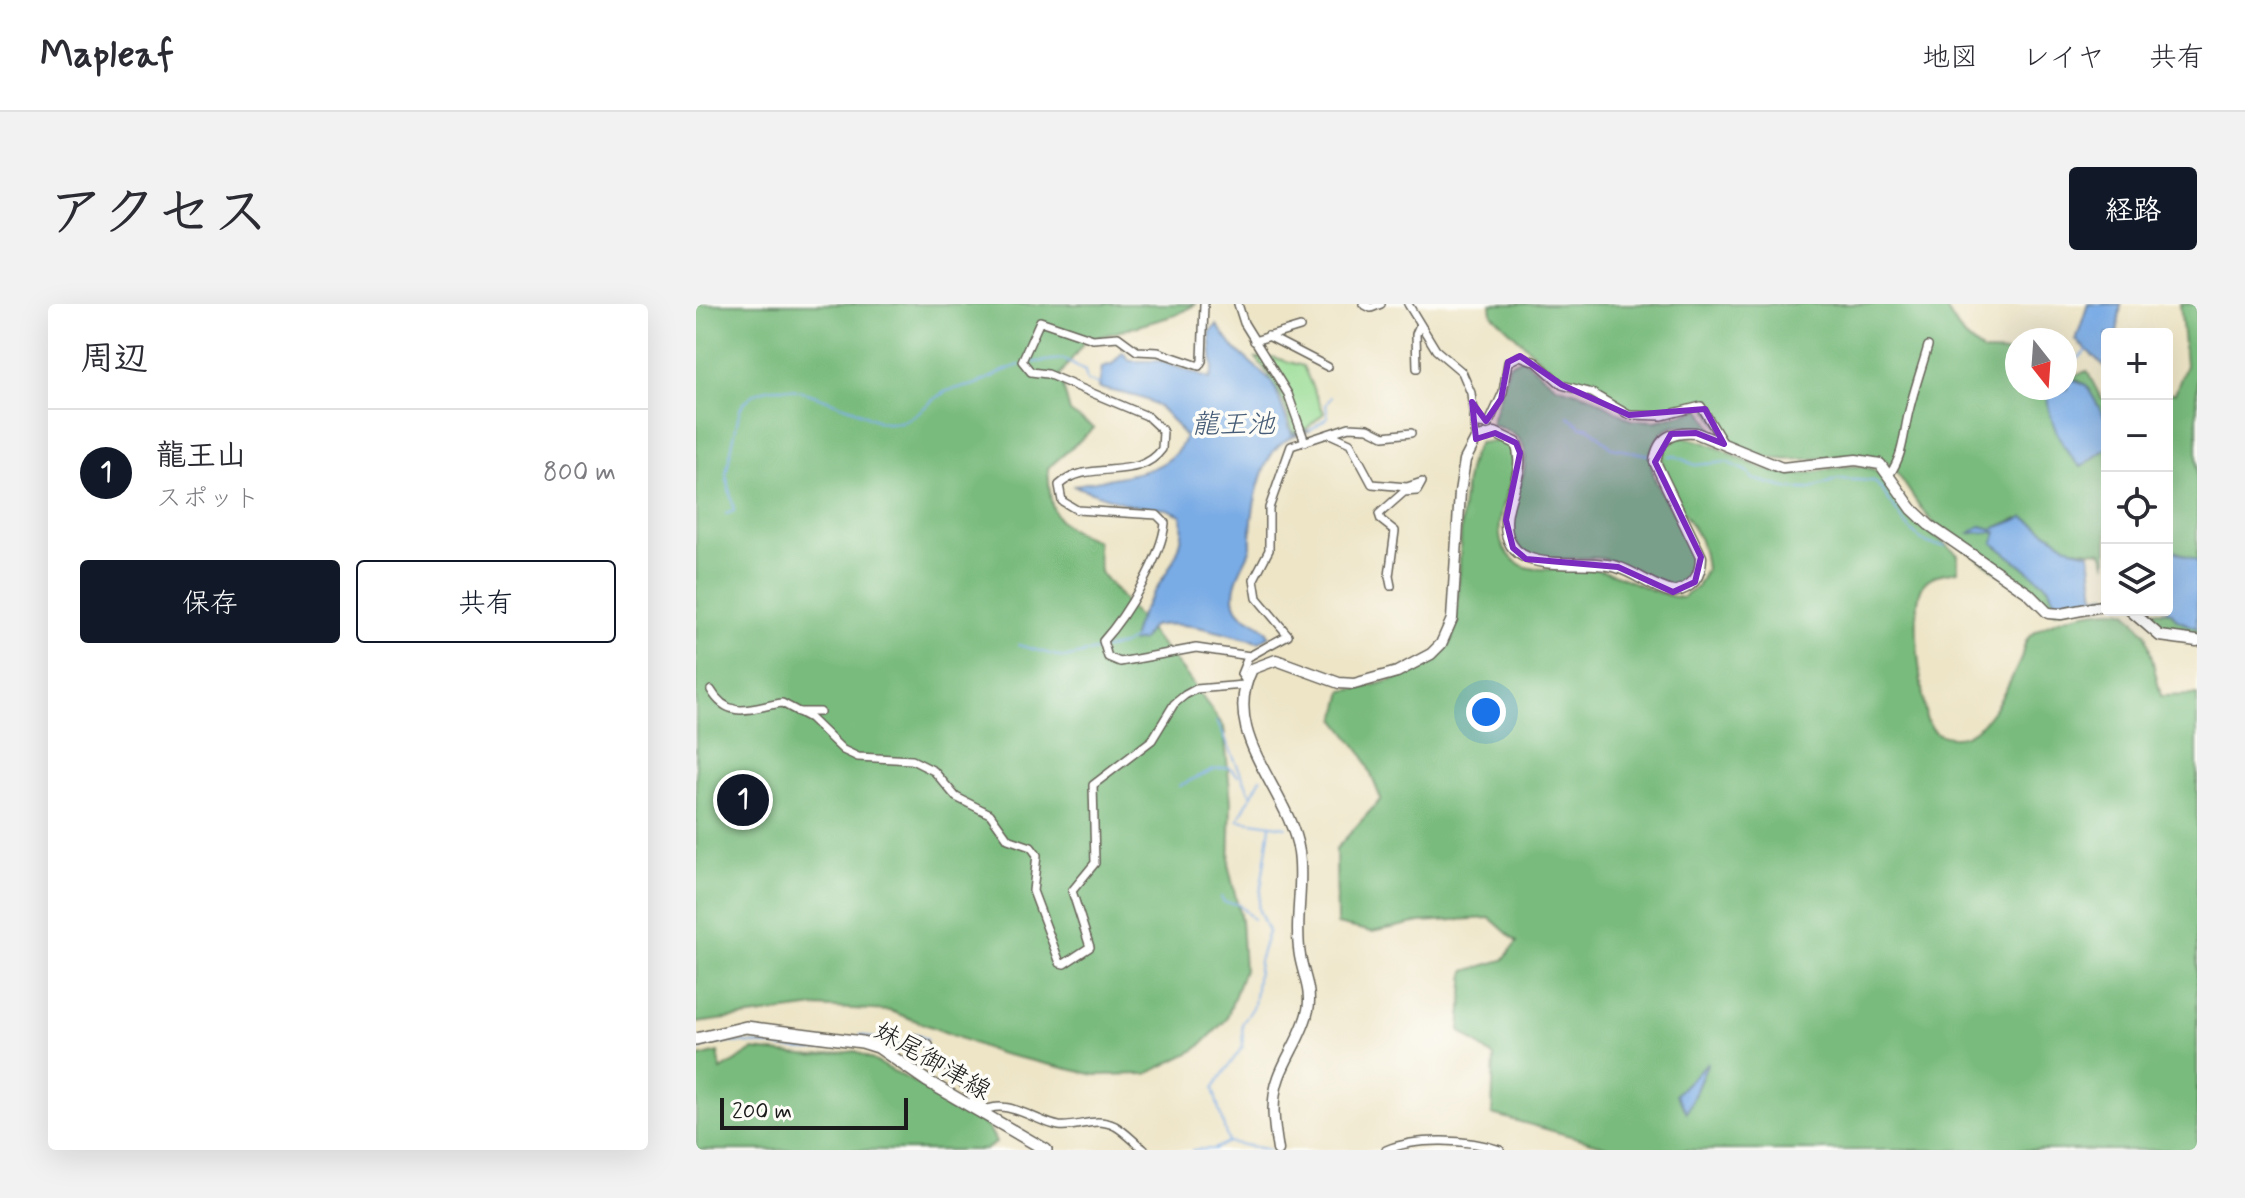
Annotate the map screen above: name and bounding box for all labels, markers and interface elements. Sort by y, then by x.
text: Mapleaf [40,31,174,80]
text: 地図 [1922,40,1978,77]
text: レイヤ [2022,40,2105,77]
text: 共有 [2149,40,2205,77]
button: 経路 [2069,167,2197,250]
text: アクセス [48,178,269,251]
north arrow [2005,328,2077,400]
map controls [2101,328,2173,616]
button: + [2101,328,2173,400]
text: 周辺 [80,337,148,382]
button: − [2101,400,2173,472]
water label: 龍王池 [1191,407,1276,444]
text: 龍王山 [156,437,246,476]
text: 1 [100,456,112,490]
text: 800 m [543,456,616,490]
button: locate [2101,472,2173,544]
text: スポット [156,482,260,516]
button: layers [2101,544,2173,616]
button: 保存 [80,560,340,643]
button: 共有 [356,560,616,643]
your location [1466,692,1506,732]
pin: 1 [717,770,769,830]
street label: 妹尾御津線 [867,1015,997,1109]
scale bar [720,1094,908,1130]
text: 200 m [732,1098,792,1126]

